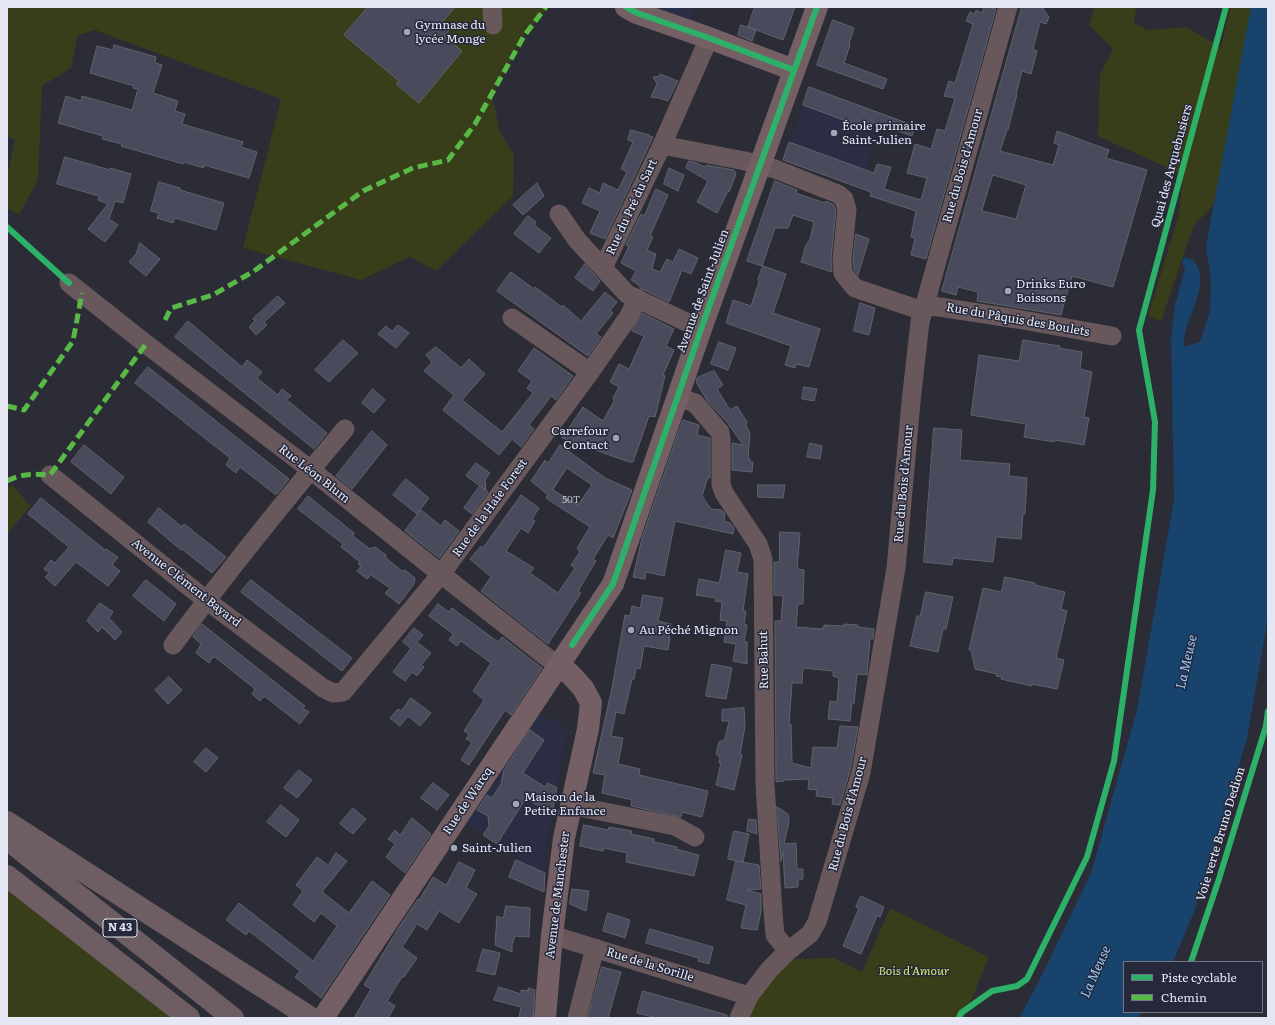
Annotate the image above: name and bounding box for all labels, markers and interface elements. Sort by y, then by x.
place label: Gymnase du lycée Monge [415,18,485,46]
marker: Gymnase du lycée Monge [402,27,412,37]
street label: Quai des Arquebusiers [1149,103,1195,229]
street label: Rue du Bois d'Amour [940,107,986,225]
place label: École primaire Saint-Julien [842,119,926,147]
marker: École primaire Saint-Julien [829,128,839,138]
street label: Rue du Pré du Sart [603,157,661,257]
street label: Avenue de Saint-Julien [674,227,732,355]
place label: Drinks Euro Boissons [1016,277,1086,305]
marker: Drinks Euro Boissons [1003,286,1013,296]
street label: Rue du Pâquis des Boulets [945,300,1091,340]
place label: Carrefour Contact [551,424,608,452]
street label: Rue du Bois d'Amour [892,425,916,543]
marker: Carrefour Contact [611,433,621,443]
street label: Rue Léon Blum [275,442,353,506]
street label: Rue de la Haie Forest [450,456,530,560]
house number: 50T [562,494,580,506]
street label: Avenue Clément Bayard [128,536,244,630]
place label: Au Péché Mignon [639,623,739,637]
marker: Au Péché Mignon [626,625,636,635]
street label: Rue Bahut [756,631,772,689]
water label: La Meuse [1173,633,1201,691]
street label: Rue du Bois d'Amour [826,755,870,873]
street label: Rue de Warcq [440,765,496,837]
street label: Voie verte Bruno Dedion [1194,765,1248,903]
place label: Maison de la Petite Enfance [524,790,606,818]
marker: Maison de la Petite Enfance [511,799,521,809]
street label: Avenue de Manchester [543,831,573,959]
place label: Saint-Julien [462,841,532,855]
marker: Saint-Julien [449,843,459,853]
road number: N 43 [103,919,137,937]
water label: La Meuse [1078,944,1114,1000]
street label: Rue de la Sorille [604,945,696,985]
legend [1123,961,1263,1013]
park label: Bois d'Amour [878,964,950,978]
text: Piste cyclable [1161,968,1237,986]
text: Chemin [1161,988,1207,1006]

